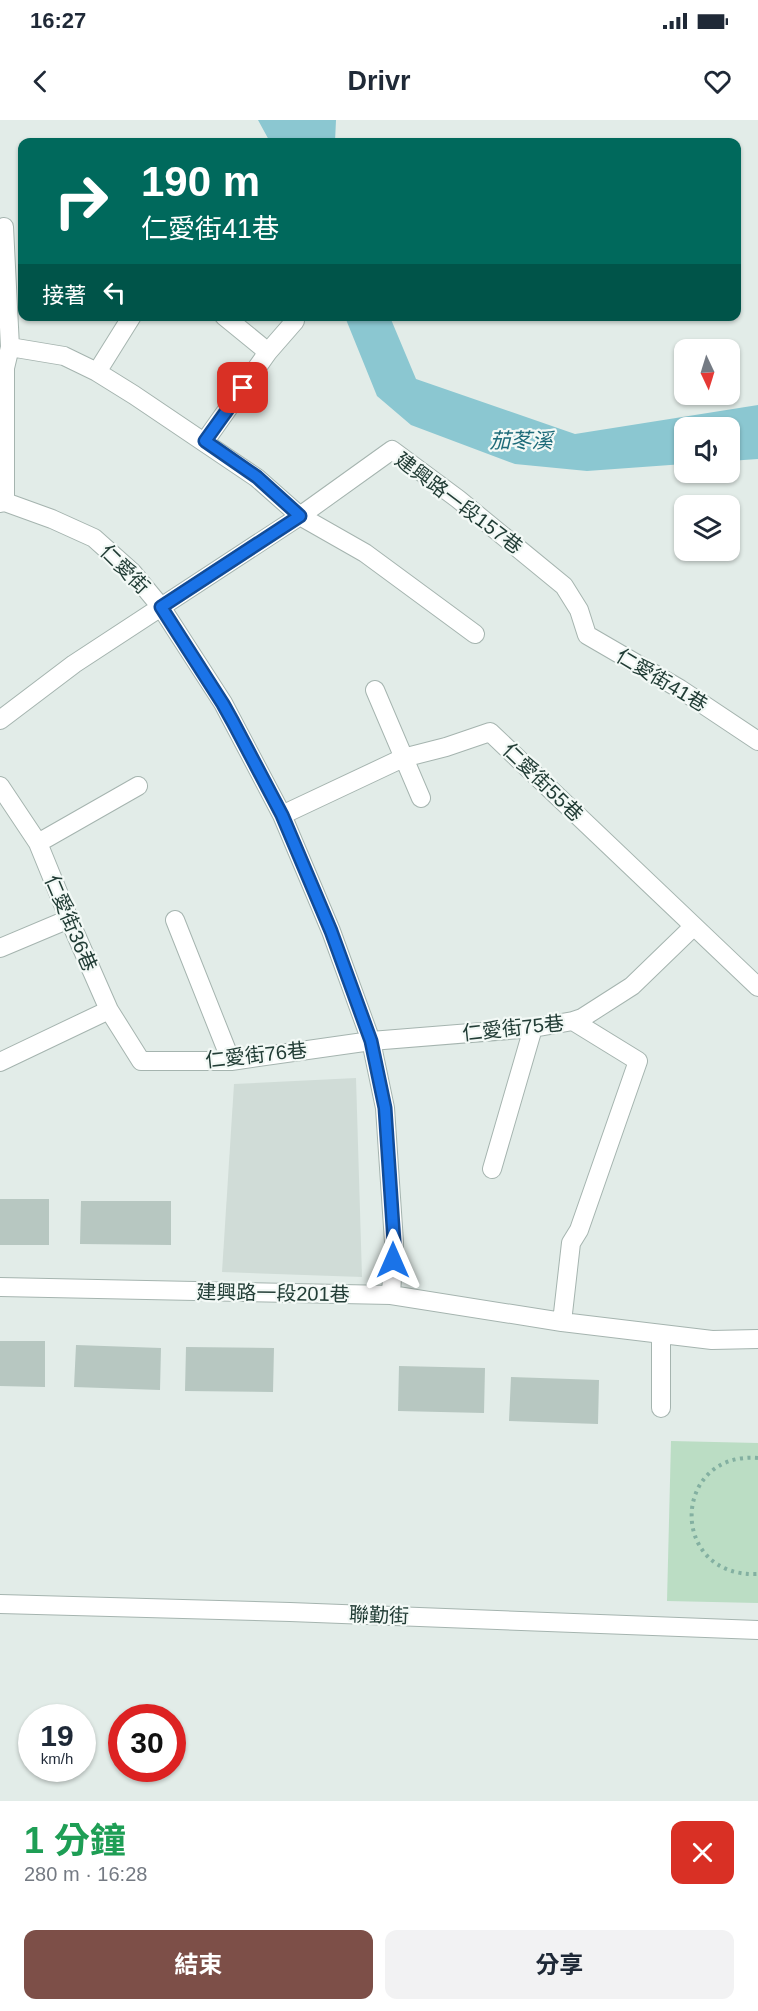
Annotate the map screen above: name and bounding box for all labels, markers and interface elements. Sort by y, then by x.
text: 16:27 [30,8,86,33]
icon: back [24,65,57,98]
icon: heart [701,65,734,98]
text: Drivr [347,66,411,96]
text: 190 m [141,158,260,205]
icon: right [42,162,120,240]
text: 仁愛街41巷 [141,214,279,244]
icon: left [98,276,131,309]
text: 接著 [42,283,86,308]
north arrow [674,339,740,405]
map controls [674,339,740,561]
pin [217,362,268,413]
icon: arrive [226,371,259,404]
button: sound [674,417,740,483]
water label: 茄苳溪 [490,429,555,452]
street label: 建興路一段157巷 [391,448,527,558]
button: layers [674,495,740,561]
street label: 仁愛街 [96,540,154,598]
street label: 仁愛街41巷 [613,644,711,716]
street label: 仁愛街55巷 [499,739,587,825]
street label: 仁愛街36巷 [41,872,101,974]
street label: 仁愛街75巷 [461,1012,565,1044]
street label: 仁愛街76巷 [204,1039,308,1071]
position arrow [361,1228,425,1292]
street label: 建興路一段201巷 [196,1281,350,1305]
street label: 聯勤街 [349,1603,409,1627]
speed limit sign: 30 [108,1704,186,1782]
text: 19 [40,1719,74,1752]
text: km/h [41,1750,73,1767]
text: 1 分鐘 [24,1820,126,1861]
button: close [671,1821,734,1884]
text: 280 m · 16:28 [24,1863,147,1885]
button: 結束 [24,1930,373,1999]
button: 分享 [385,1930,734,1999]

